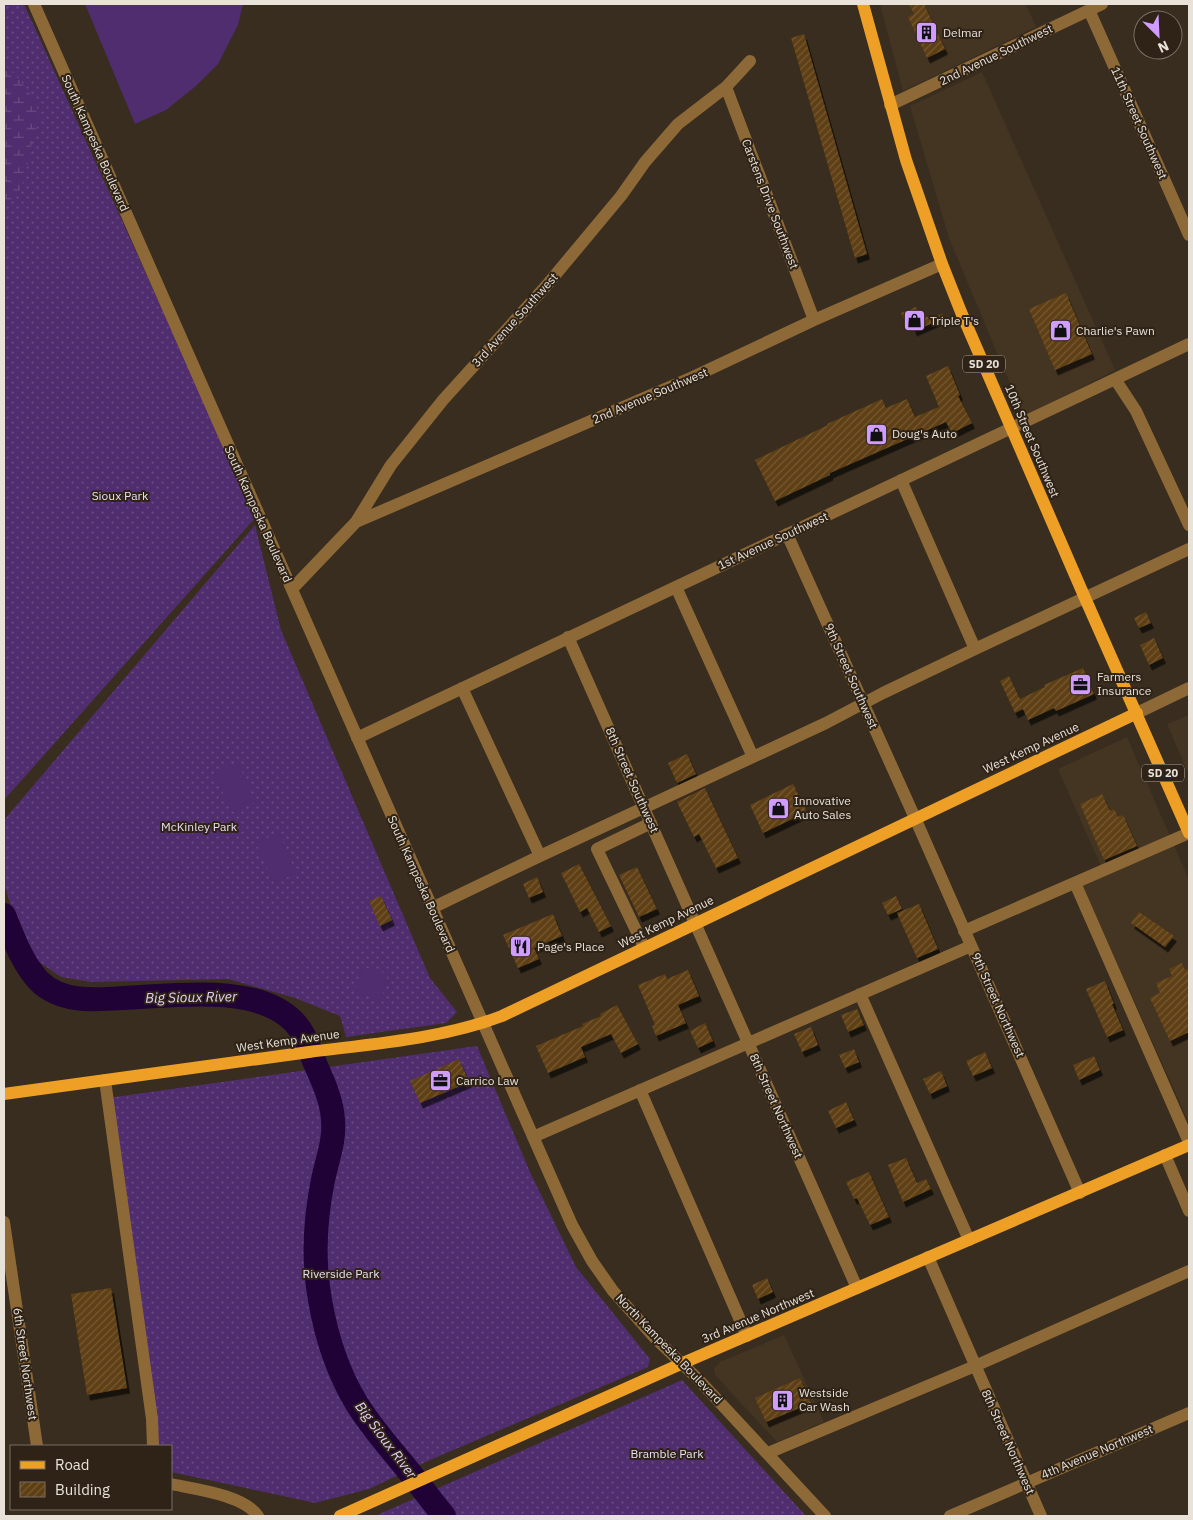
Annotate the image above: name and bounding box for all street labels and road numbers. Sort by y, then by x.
street label: 2nd Avenue Southwest [937,21,1055,88]
street label: 11th Street Southwest [1108,64,1171,181]
street label: South Kampeska Boulevard [58,72,132,214]
street label: Carstens Drive Southwest [739,137,802,271]
street label: 3rd Avenue Southwest [468,270,561,370]
road number: SD 20 [963,356,1005,372]
street label: 2nd Avenue Southwest [590,364,710,427]
street label: 10th Street Southwest [1002,382,1063,500]
street label: South Kampeska Boulevard [221,443,295,585]
street label: 1st Avenue Southwest [715,508,830,573]
street label: 9th Street Southwest [821,621,881,731]
street label: West Kemp Avenue [980,719,1082,776]
street label: 8th Street Southwest [602,725,662,835]
road number: SD 20 [1142,764,1184,781]
street label: South Kampeska Boulevard [384,813,458,955]
street label: West Kemp Avenue [616,892,716,951]
street label: 9th Street Northwest [969,950,1028,1060]
street label: West Kemp Avenue [235,1026,341,1055]
street label: 8th Street Northwest [747,1051,806,1161]
street label: 3rd Avenue Northwest [699,1285,816,1346]
street label: North Kampeska Boulevard [613,1290,726,1407]
street label: 6th Street Northwest [10,1307,41,1421]
street label: 8th Street Northwest [979,1387,1038,1497]
street label: 4th Avenue Northwest [1039,1421,1155,1482]

